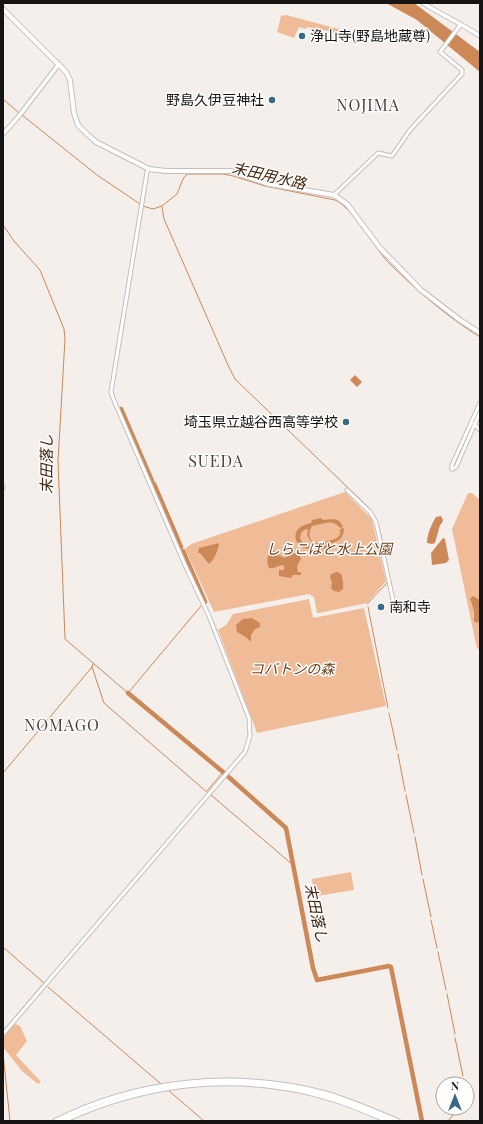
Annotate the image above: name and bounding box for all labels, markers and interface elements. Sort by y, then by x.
place label: 浄山寺(野島地蔵尊) [310,26,430,45]
marker: 浄山寺(野島地蔵尊) [297,31,307,41]
place label: 野島久伊豆神社 [166,90,264,109]
district label: NOJIMA [336,94,400,115]
marker: 野島久伊豆神社 [267,95,277,105]
water label: 末田用水路 [230,157,310,194]
place label: 埼玉県立越谷西高等学校 [184,412,338,431]
marker: 埼玉県立越谷西高等学校 [341,417,351,427]
water label: 末田落し [36,434,56,494]
district label: SUEDA [188,450,244,471]
park label: しらこばと水上公園 [266,539,394,558]
place label: 南和寺 [389,597,431,616]
marker: 南和寺 [376,602,386,612]
park label: コバトンの森 [250,659,336,678]
district label: NOMAGO [24,714,100,735]
water label: 末田落し [301,881,333,944]
north arrow [435,1076,475,1116]
text: N [451,1078,459,1093]

